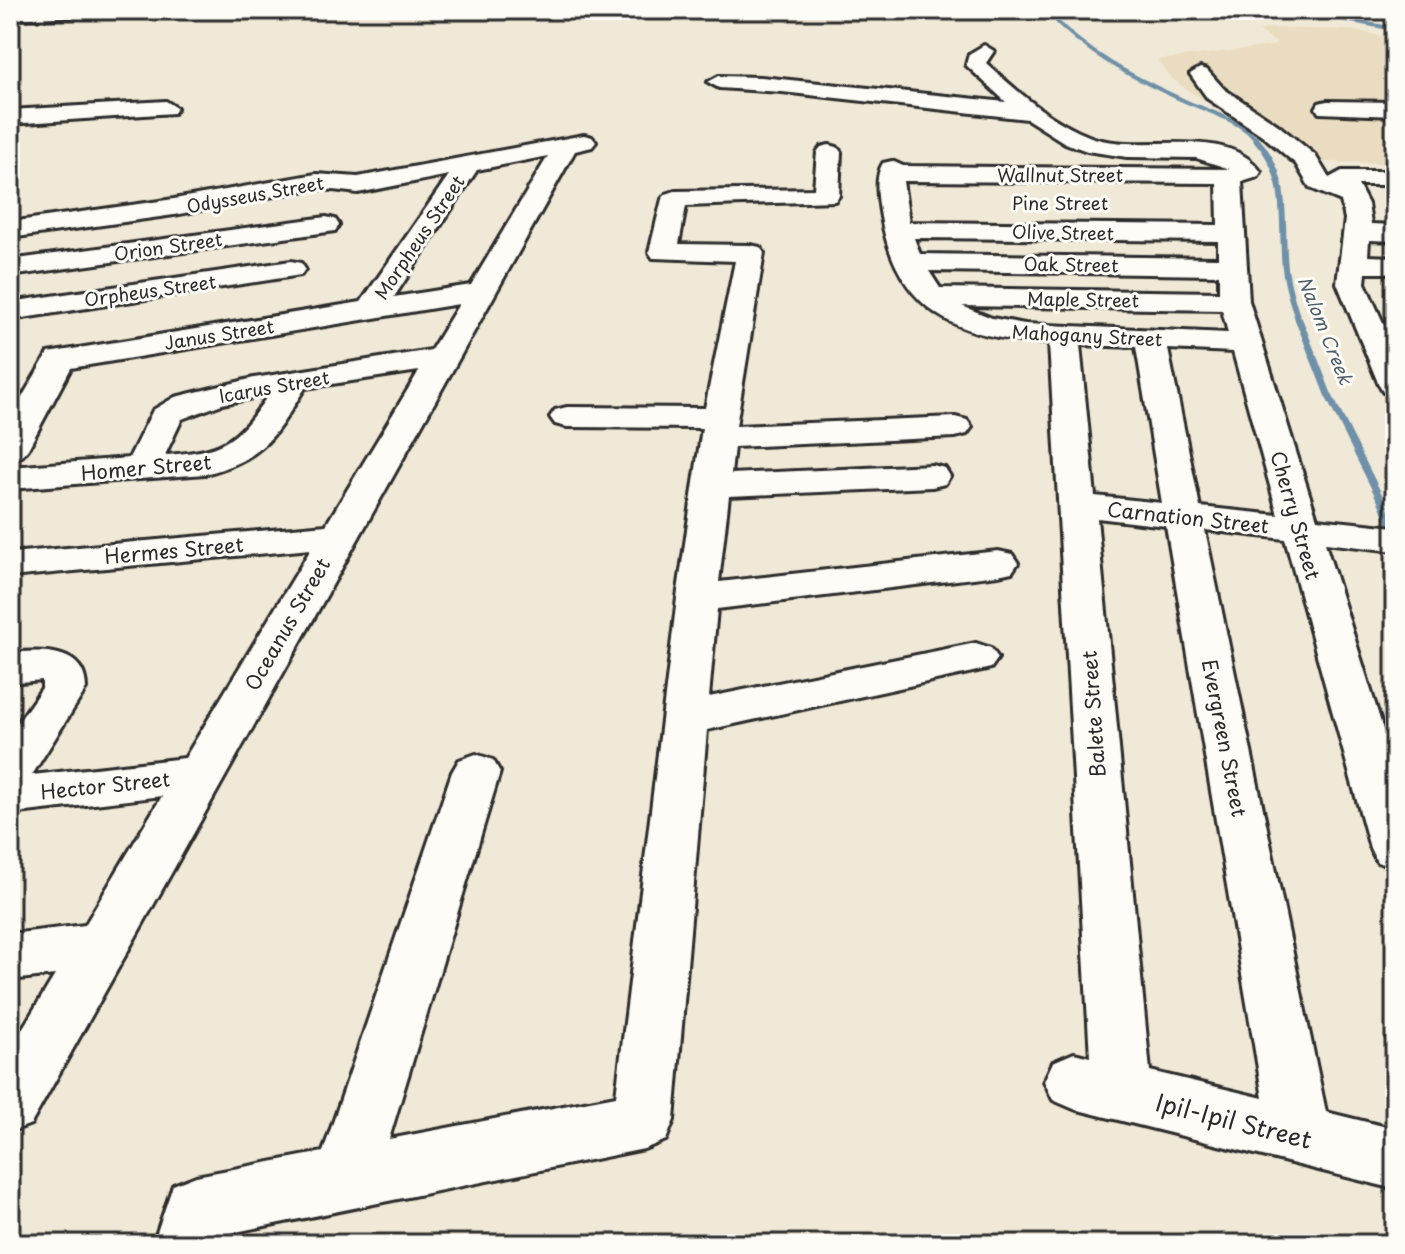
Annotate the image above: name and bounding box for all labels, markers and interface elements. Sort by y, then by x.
street label: Wallnut Street [997,161,1123,188]
street label: Odysseus Street [184,169,326,219]
street label: Morpheus Street [367,169,471,305]
street label: Pine Street [1012,189,1108,216]
street label: Olive Street [1012,218,1114,246]
street label: Orion Street [112,225,224,267]
street label: Oak Street [1023,250,1119,278]
street label: Orpheus Street [82,267,218,313]
water label: Nalom Creek [1292,272,1360,389]
street label: Maple Street [1027,285,1139,313]
street label: Janus Street [162,312,276,356]
street label: Mahogany Street [1011,318,1163,352]
street label: Icarus Street [217,363,331,409]
street label: Homer Street [79,446,213,488]
street label: Cherry Street [1263,447,1329,583]
street label: Carnation Street [1106,494,1270,540]
street label: Hermes Street [103,529,245,571]
street label: Oceanus Street [237,552,337,696]
street label: Balete Street [1074,650,1112,778]
street label: Evergreen Street [1195,657,1255,819]
street label: Hector Street [39,763,171,807]
street label: Ipil-Ipil Street [1152,1083,1316,1157]

